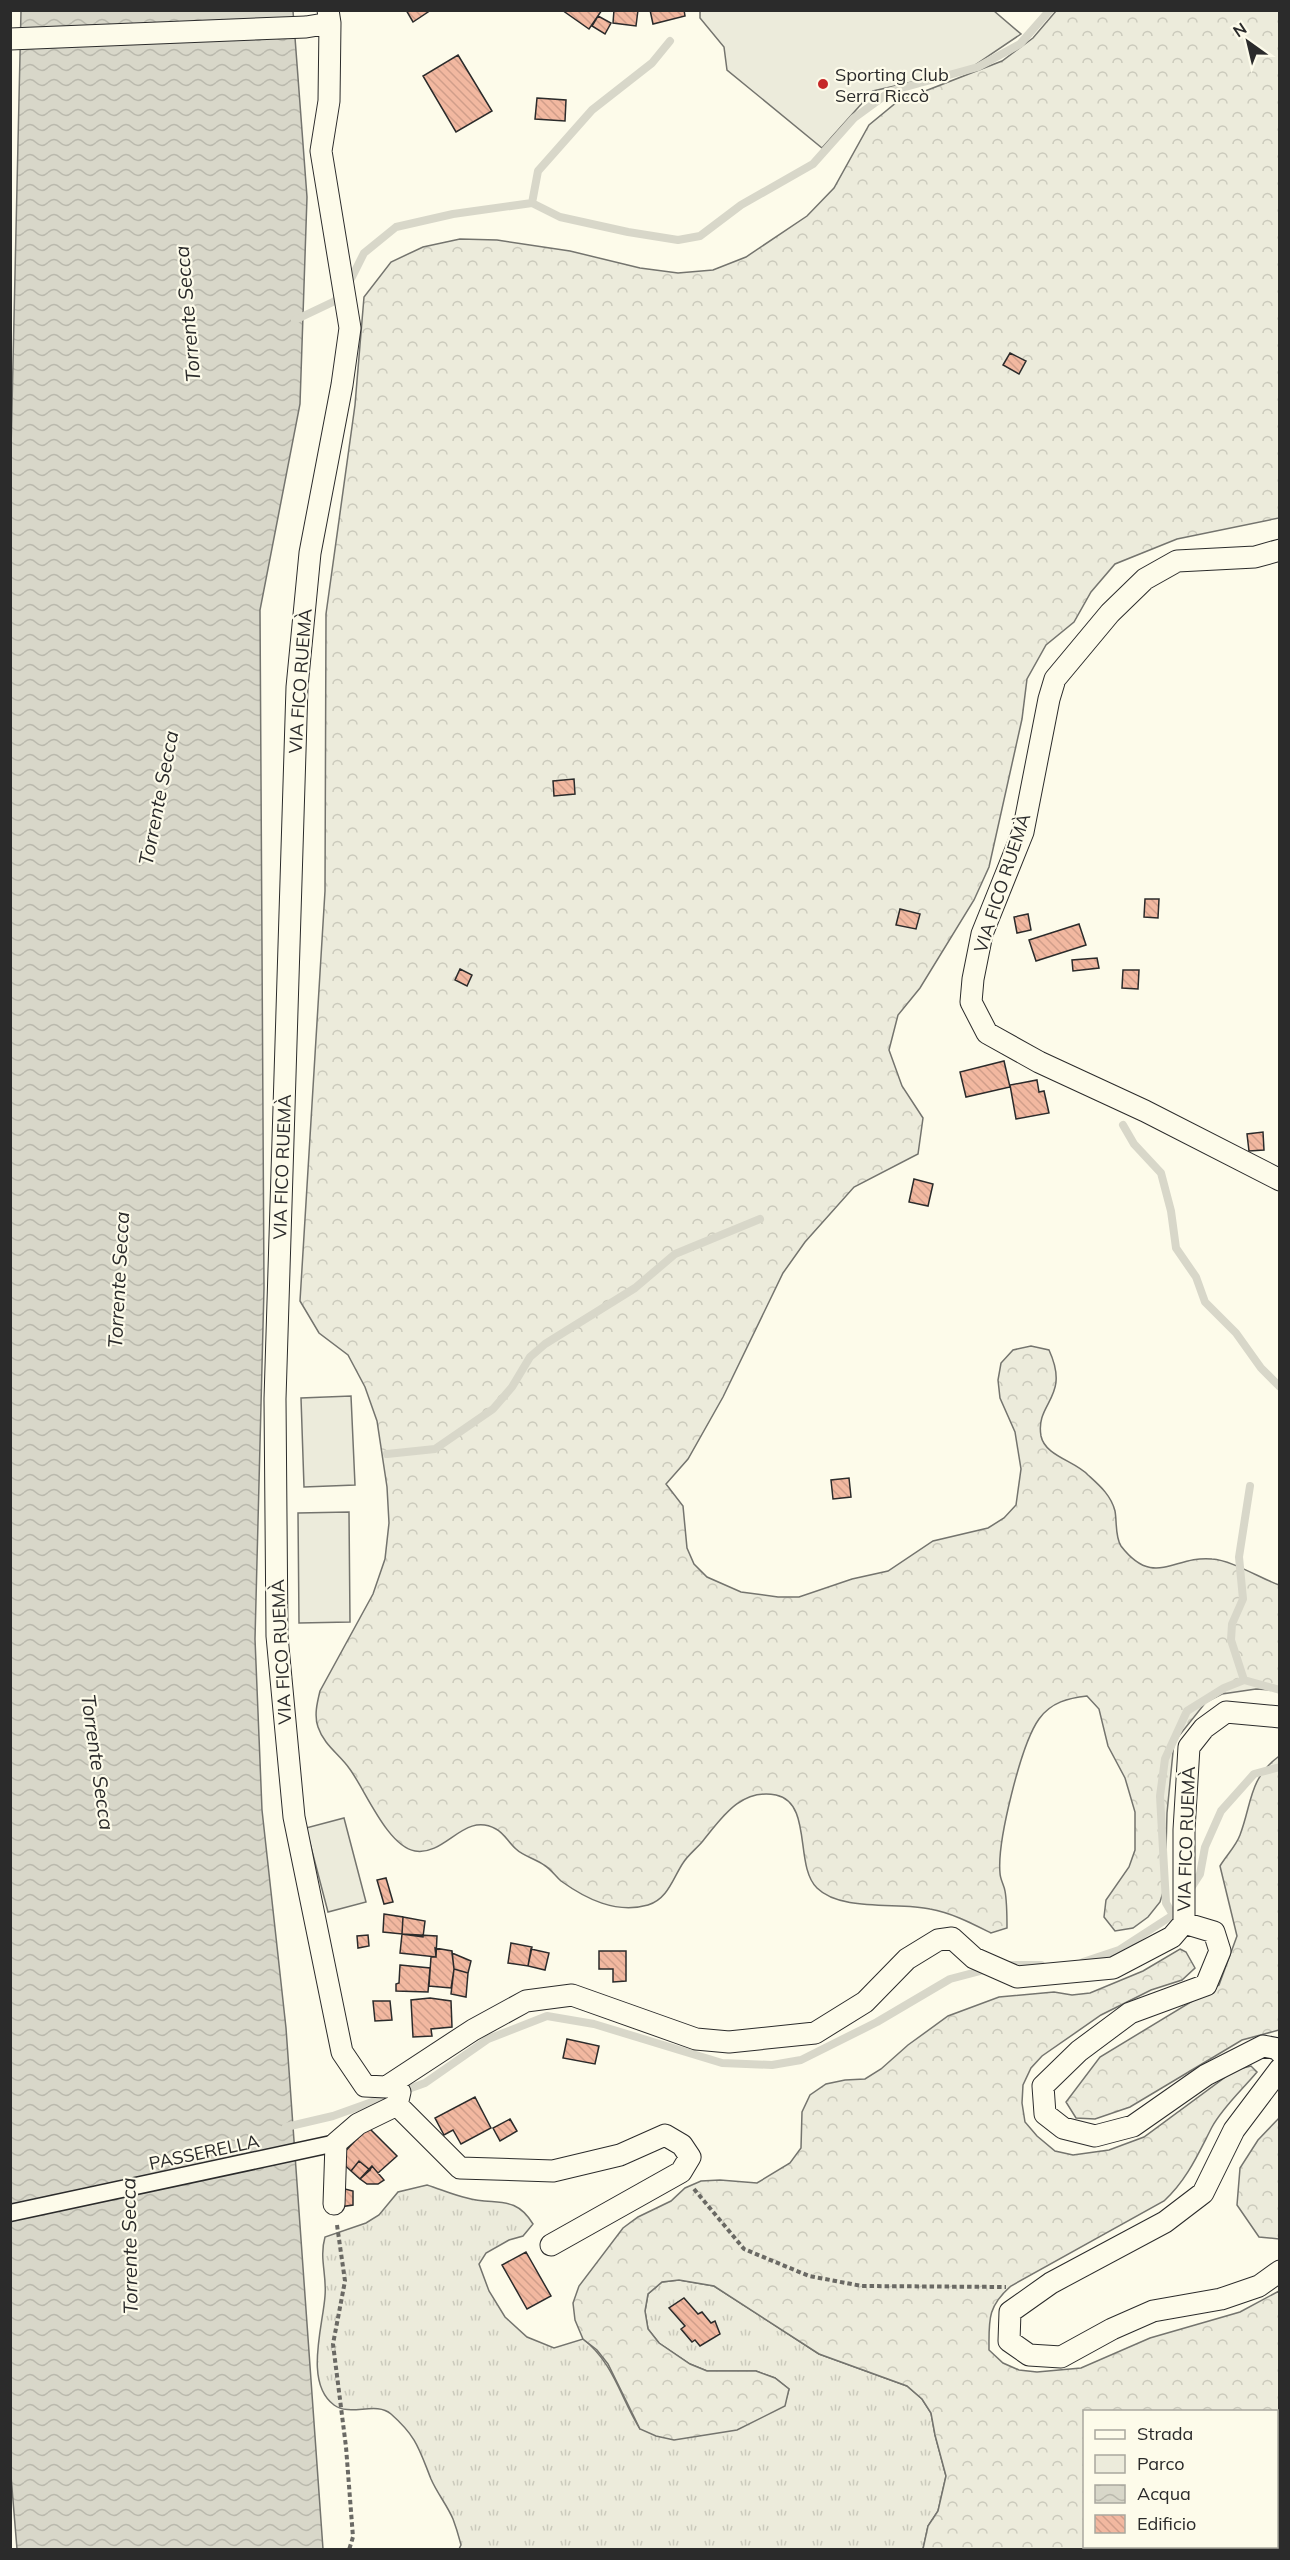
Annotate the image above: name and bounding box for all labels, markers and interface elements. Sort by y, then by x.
north arrow [1218,12,1278,72]
text: N [1229,18,1250,41]
place label: Sporting Club Serra Riccò [835,63,949,107]
marker: Sporting Club Serra Riccò [816,77,830,91]
water label: Torrente Secca [169,245,205,383]
street label: VIA FICO RUEMÀ [283,608,317,754]
water label: Torrente Secca [133,728,183,868]
street label: VIA FICO RUEMÀ [969,810,1035,956]
street label: VIA FICO RUEMÀ [268,1094,296,1240]
water label: Torrente Secca [102,1211,134,1349]
street label: VIA FICO RUEMÀ [266,1579,296,1725]
water label: Torrente Secca [76,1693,120,1831]
street label: VIA FICO RUEMÀ [1172,1766,1200,1912]
street label: PASSERELLA [147,2129,261,2175]
water label: Torrente Secca [115,2177,143,2315]
legend [1083,2410,1278,2548]
text: Strada [1137,2422,1193,2445]
text: Parco [1137,2452,1185,2475]
text: Acqua [1137,2482,1191,2505]
text: Edificio [1137,2512,1196,2535]

